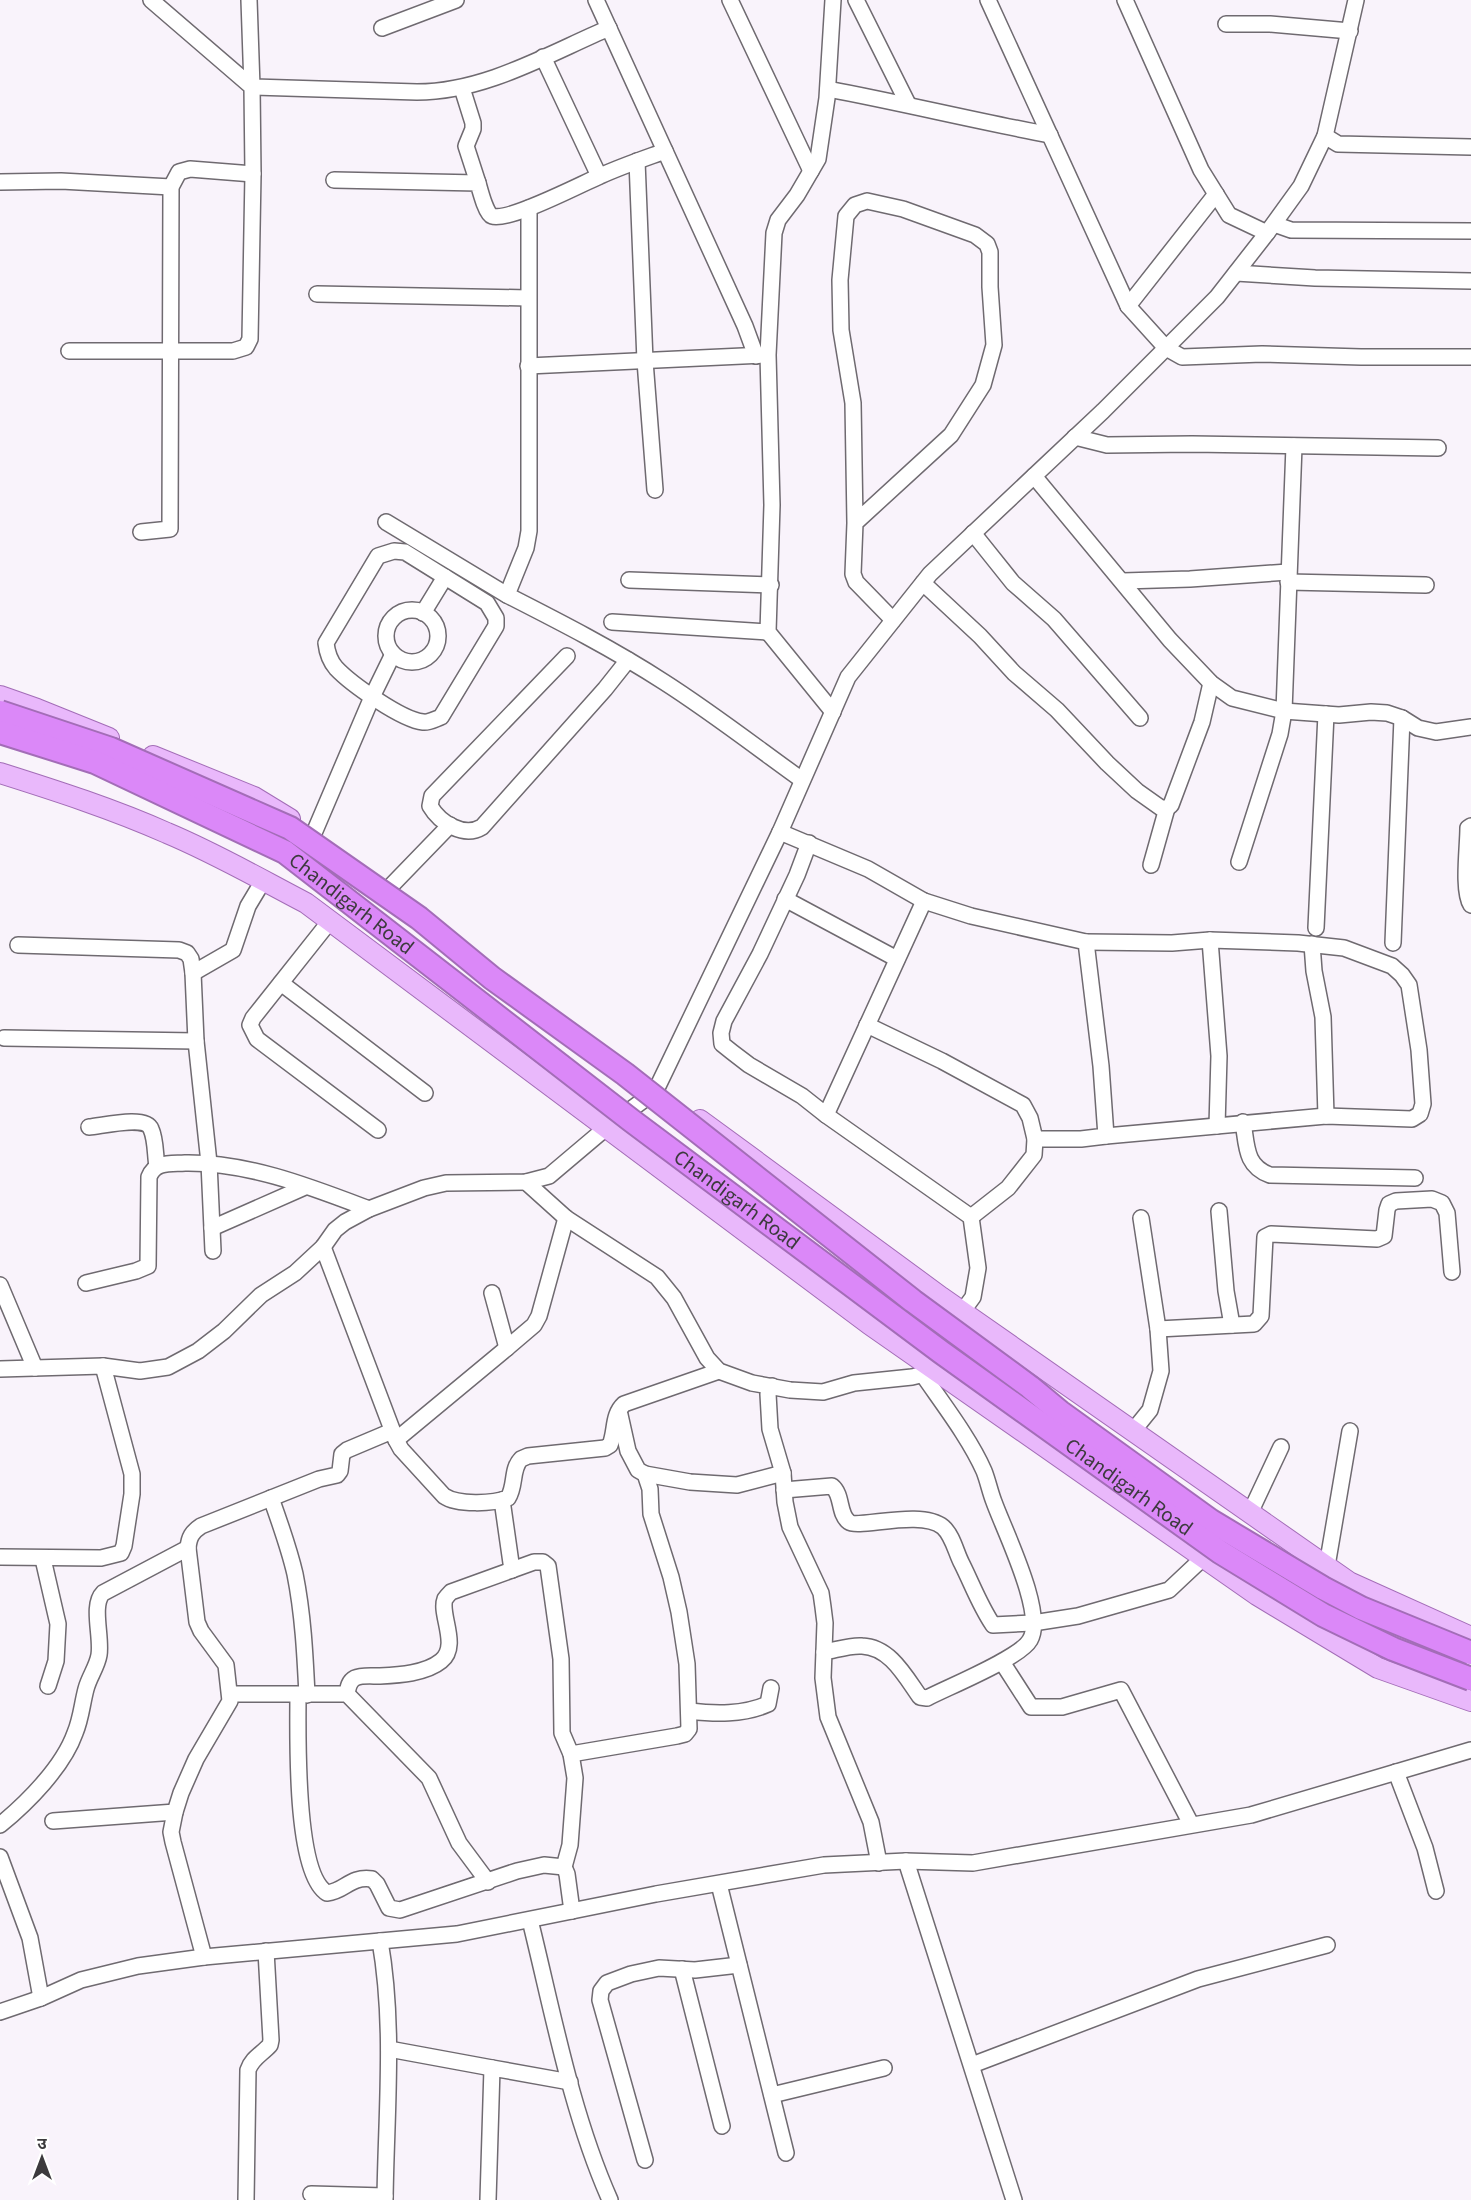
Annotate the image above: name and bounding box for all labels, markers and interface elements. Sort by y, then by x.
street label: Chandigarh Road [283,845,420,962]
street label: Chandigarh Road [667,1142,807,1257]
street label: Chandigarh Road [1059,1431,1199,1543]
north arrow [12,2128,72,2188]
text: उ [37,2133,47,2155]

